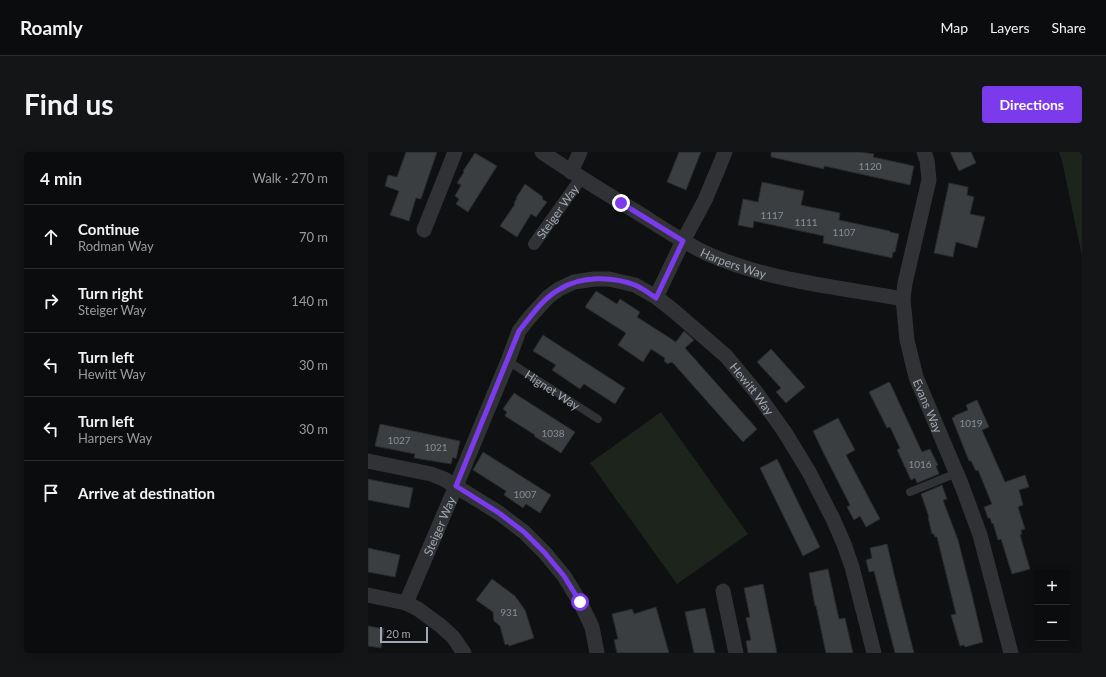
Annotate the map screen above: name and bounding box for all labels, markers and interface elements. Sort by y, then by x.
text: Roamly [20,16,83,39]
text: Map [940,19,968,36]
text: Layers [990,19,1030,36]
text: Share [1052,19,1086,36]
button: Directions [982,86,1082,123]
text: Find us [24,87,114,121]
house number: 1120 [858,160,882,172]
text: 4 min [40,168,82,189]
text: Walk · 270 m [252,170,328,186]
street label: Steiger Way [533,181,582,241]
route end [612,194,630,212]
house number: 1117 [760,209,784,221]
house number: 1111 [794,216,818,228]
text: Continue [78,220,139,238]
icon: ahead [40,226,62,248]
house number: 1107 [832,226,856,238]
text: 70 m [299,229,328,245]
text: Rodman Way [78,238,154,254]
street label: Harpers Way [698,244,769,281]
text: Turn right [78,284,143,302]
icon: right [40,290,62,312]
text: 140 m [291,293,328,309]
text: Steiger Way [78,302,146,318]
text: Turn left [78,348,134,366]
icon: left [40,354,62,376]
text: 30 m [299,357,328,373]
street label: Hewitt Way [727,359,778,418]
text: Hewitt Way [78,366,146,382]
street label: Hignet Way [522,367,583,413]
street label: Evans Way [910,376,946,436]
text: Turn left [78,412,134,430]
house number: 1019 [959,417,983,429]
icon: left [40,418,62,440]
text: 30 m [299,421,328,437]
house number: 1038 [541,427,565,439]
text: Harpers Way [78,430,152,446]
house number: 1027 [387,434,411,446]
house number: 1021 [424,441,448,453]
house number: 1016 [908,458,932,470]
icon: arrive [40,482,62,504]
text: Arrive at destination [78,484,215,502]
house number: 1007 [513,488,537,500]
street label: Steiger Way [420,493,459,558]
map controls [1034,569,1070,641]
button: + [1034,569,1070,605]
route start [571,593,589,611]
button: − [1034,605,1070,641]
house number: 931 [500,606,518,618]
scale bar [380,625,428,644]
text: 20 m [386,627,411,640]

